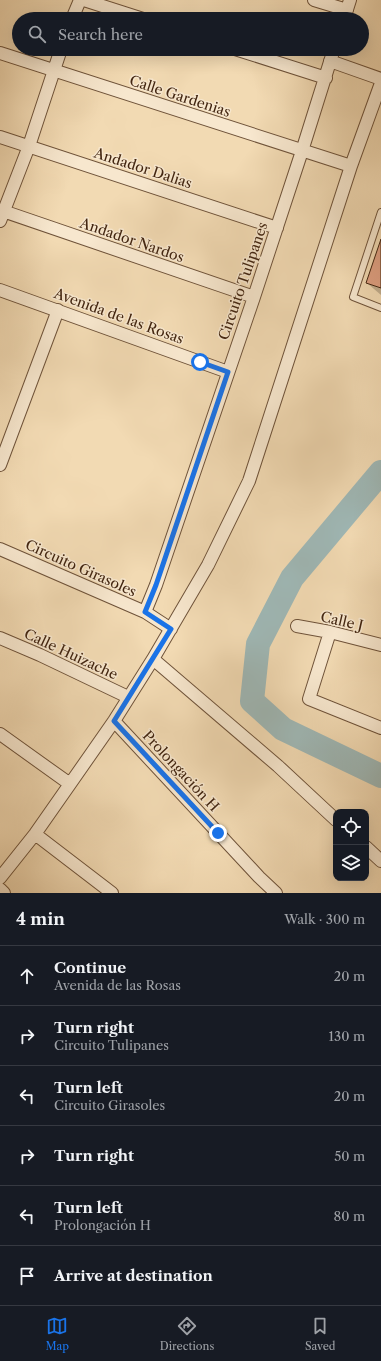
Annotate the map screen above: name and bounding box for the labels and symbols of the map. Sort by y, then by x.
street label: Calle Gardenias [127,71,233,121]
street label: Andador Dalias [91,143,194,192]
street label: Andador Nardos [77,213,186,266]
street label: Circuito Tulipanes [214,220,272,342]
street label: Avenida de las Rosas [51,284,186,348]
route start [191,353,209,371]
street label: Circuito Girasoles [23,535,139,601]
street label: Calle J [319,607,365,635]
street label: Calle Huizache [21,624,121,684]
street label: Prolongación H [139,727,223,815]
route end [209,824,227,842]

